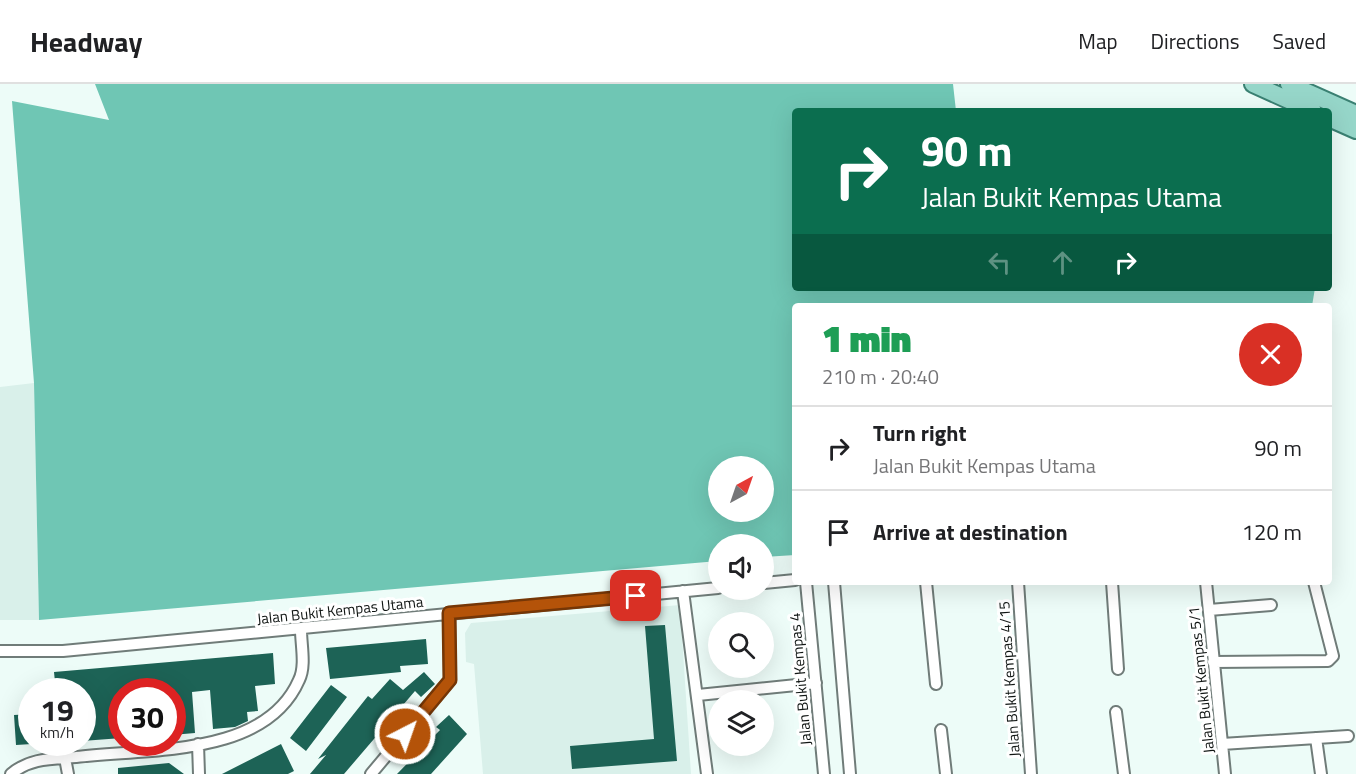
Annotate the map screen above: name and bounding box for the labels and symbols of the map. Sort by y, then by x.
north arrow [708,456,774,522]
pin [610,570,661,621]
street label: Jalan Bukit Kempas Utama [256,590,425,630]
street label: Jalan Bukit Kempas 4/15 [992,600,1026,758]
street label: Jalan Bukit Kempas 5/1 [1182,605,1220,755]
street label: Jalan Bukit Kempas 4 [783,612,817,746]
speed limit sign: 30 [108,678,186,756]
position arrow [373,702,437,766]

